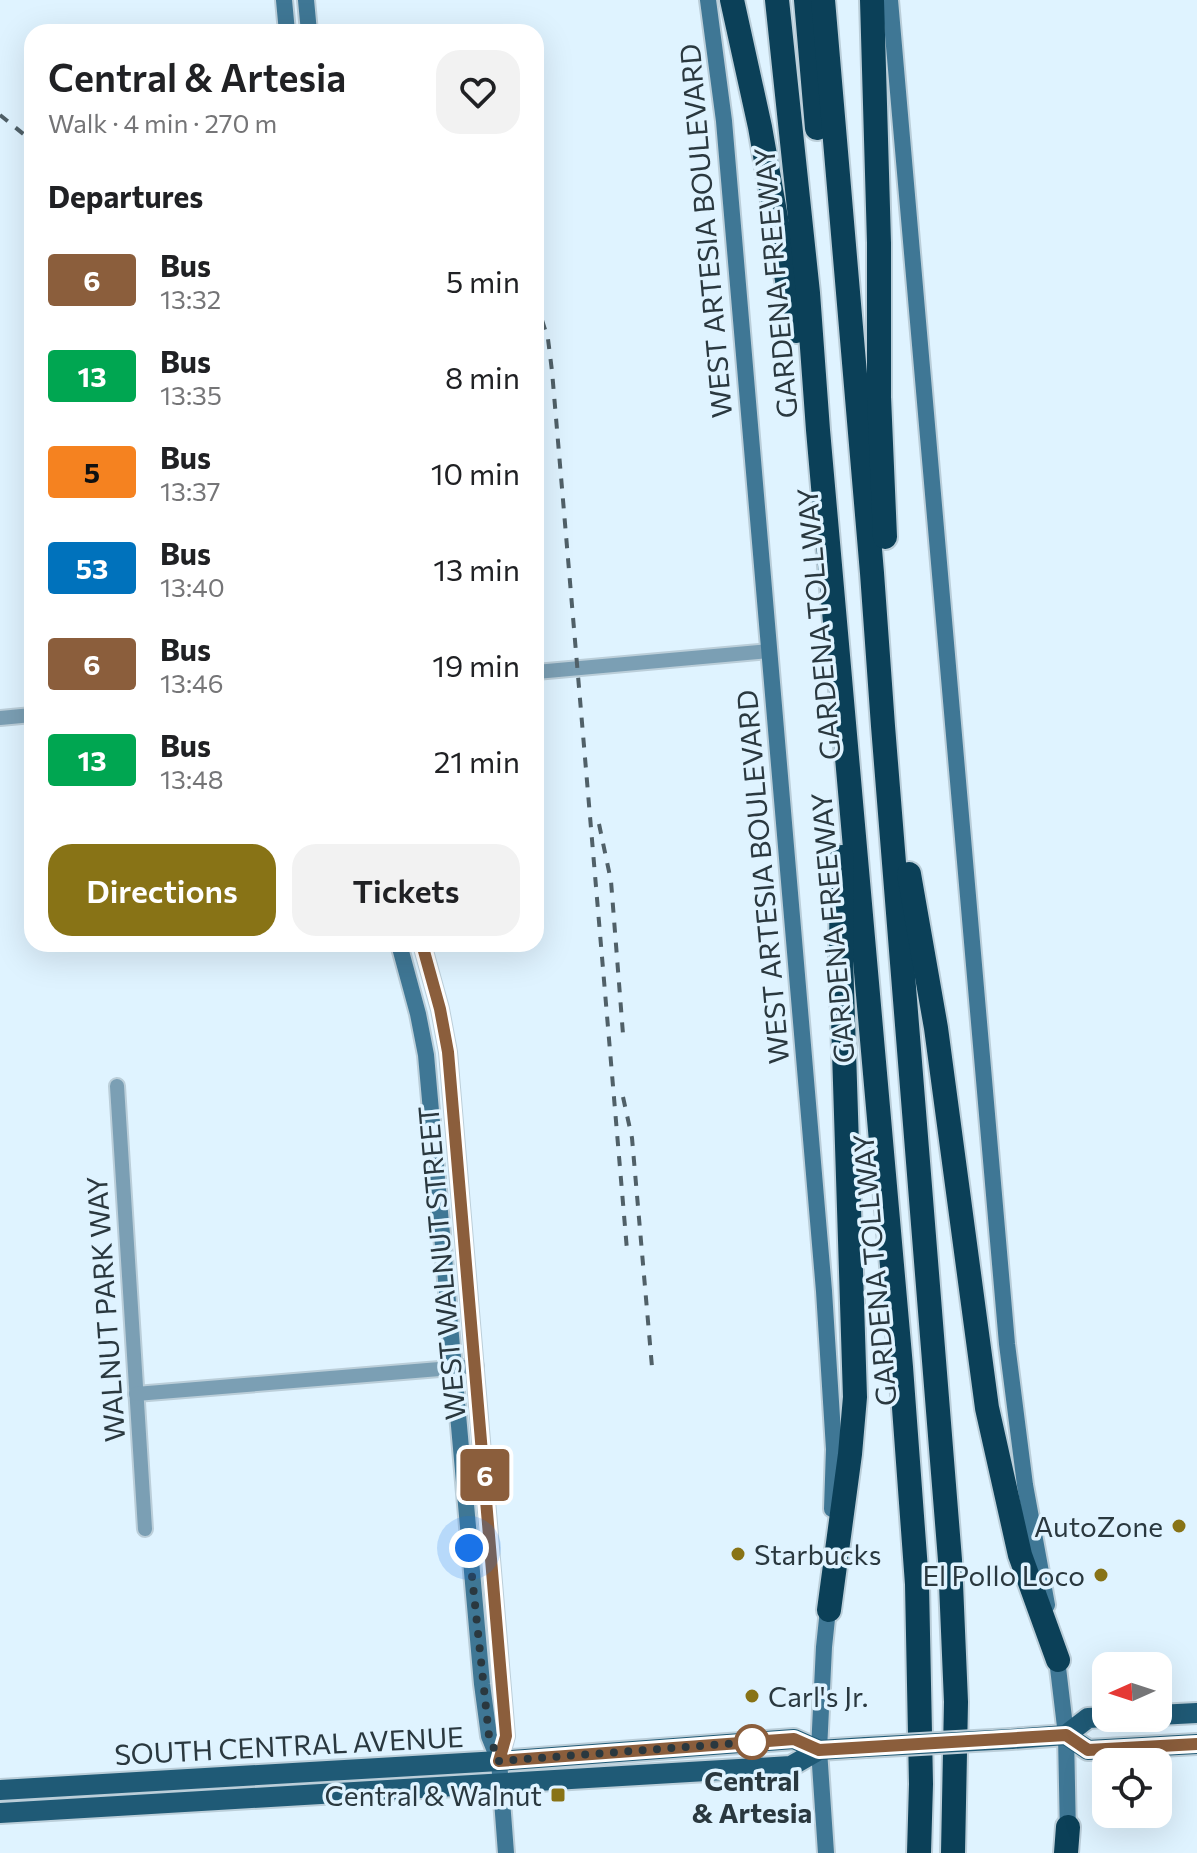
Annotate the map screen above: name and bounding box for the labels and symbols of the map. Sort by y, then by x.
street label: WEST ARTESIA BOULEVARD [672,42,738,420]
street label: GARDENA FREEWAY [746,146,804,420]
street label: GARDENA TOLLWAY [789,487,847,761]
street label: WEST ARTESIA BOULEVARD [729,688,795,1066]
street label: GARDENA FREEWAY [803,791,861,1065]
street label: WEST WALNUT STREET [410,1104,472,1422]
street label: GARDENA TOLLWAY [845,1133,903,1407]
street label: WALNUT PARK WAY [79,1175,131,1443]
line badge: 6 [459,1449,511,1501]
place label: AutoZone [1034,1509,1163,1543]
marker: AutoZone [1170,1517,1188,1535]
your location [449,1528,489,1568]
place label: Starbucks [754,1537,881,1571]
marker: Starbucks [729,1545,747,1563]
place label: El Pollo Loco [922,1558,1085,1592]
marker: El Pollo Loco [1092,1566,1110,1584]
north arrow [1092,1652,1172,1732]
place label: Carl's Jr. [768,1679,868,1713]
marker: Carl's Jr. [743,1687,761,1705]
street label: SOUTH CENTRAL AVENUE [114,1719,464,1771]
marker: Central & Artesia [735,1725,769,1759]
place label: Central & Artesia [692,1763,812,1829]
place label: Central & Walnut [325,1778,542,1812]
marker: Central & Walnut [549,1786,567,1804]

